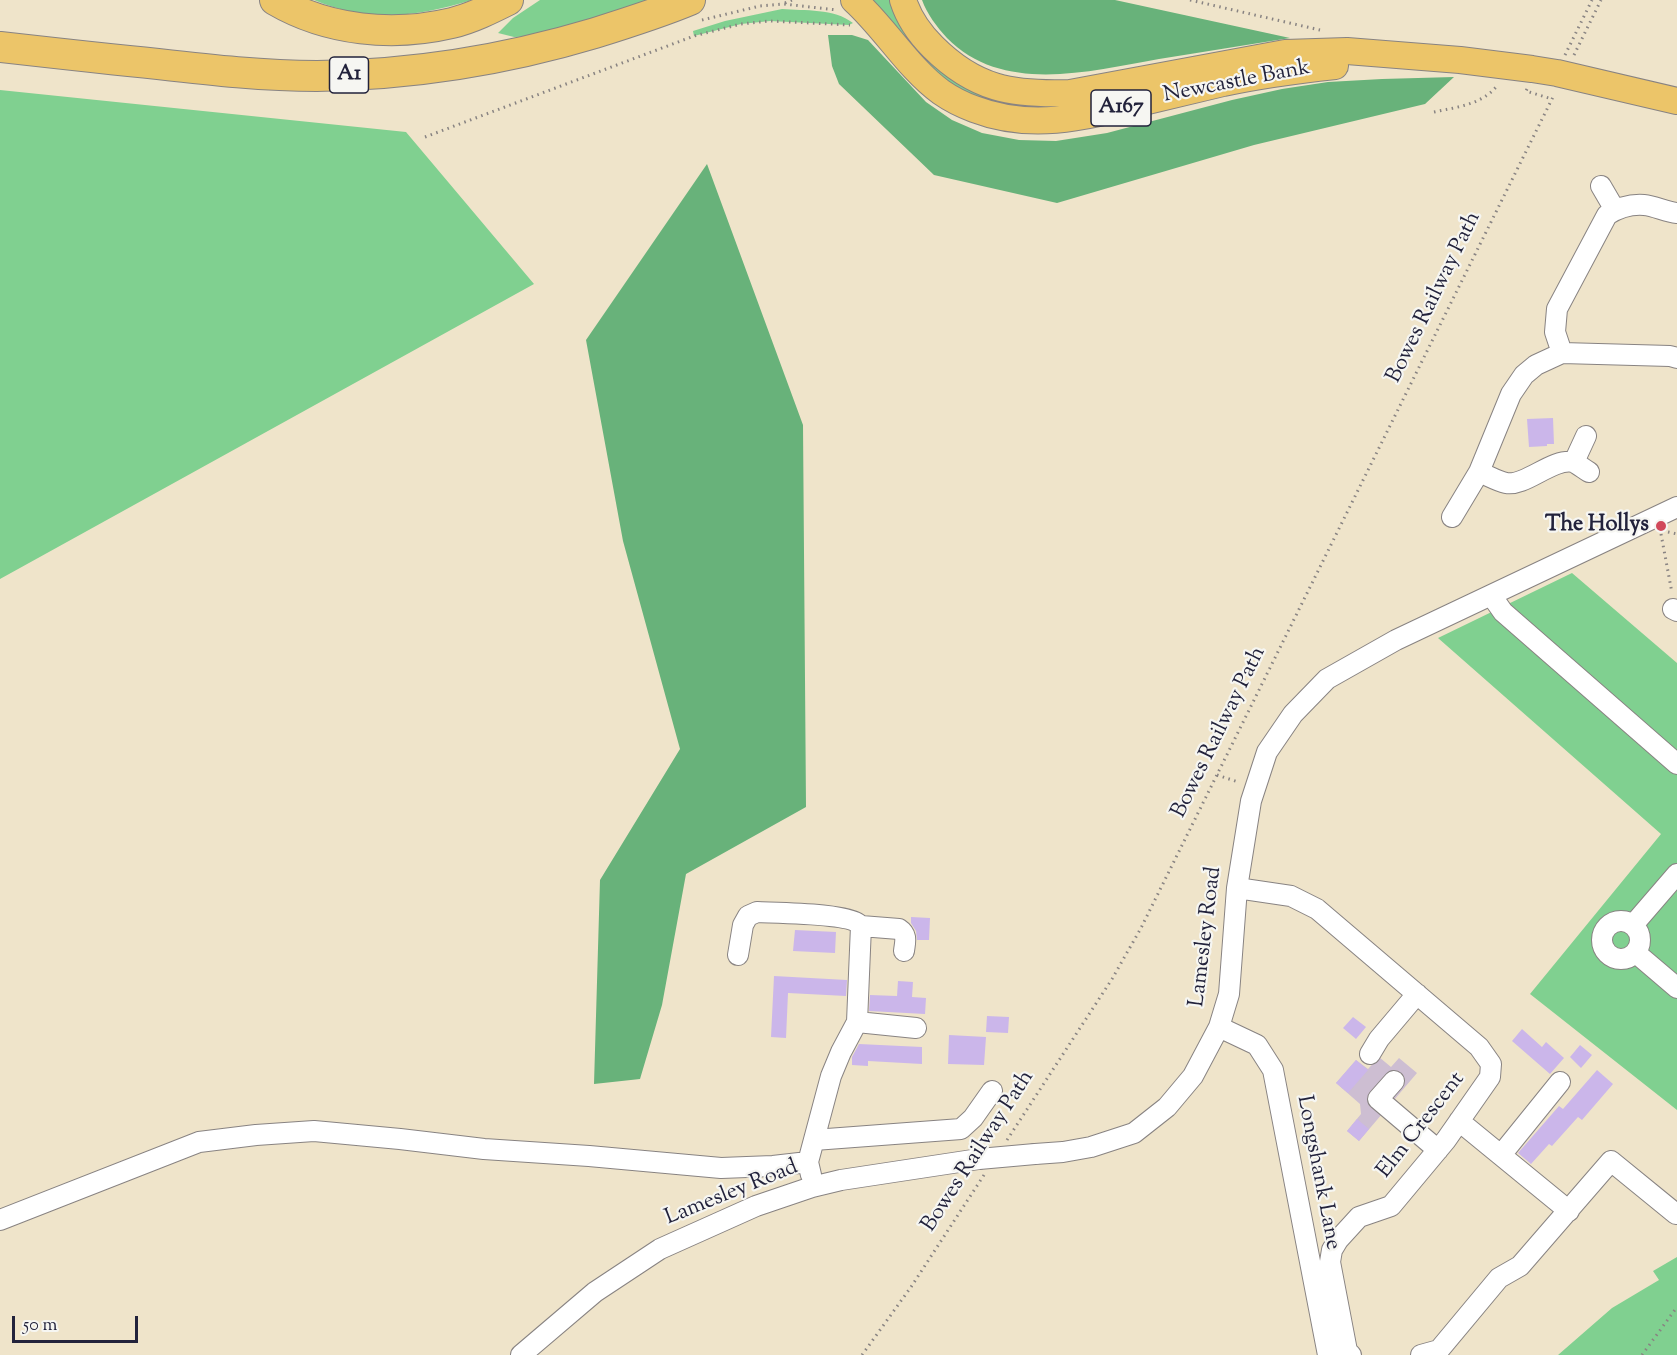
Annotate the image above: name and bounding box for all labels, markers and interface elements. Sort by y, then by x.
street label: Newcastle Bank [1161,56,1313,110]
road number: A1 [330,57,368,93]
road number: A167 [1091,90,1151,126]
street label: Bowes Railway Path [1382,208,1488,388]
place label: The Hollys [1545,513,1649,539]
marker: The Hollys [1654,519,1668,533]
street label: Bowes Railway Path [1167,643,1273,823]
street label: Lamesley Road [1185,865,1229,1009]
street label: Bowes Railway Path [917,1066,1041,1238]
street label: Elm Crescent [1372,1068,1472,1184]
street label: Longshank Lane [1289,1094,1345,1252]
street label: Lamesley Road [662,1155,802,1233]
scale bar [15,1304,141,1342]
text: 50 m [23,1313,57,1339]

